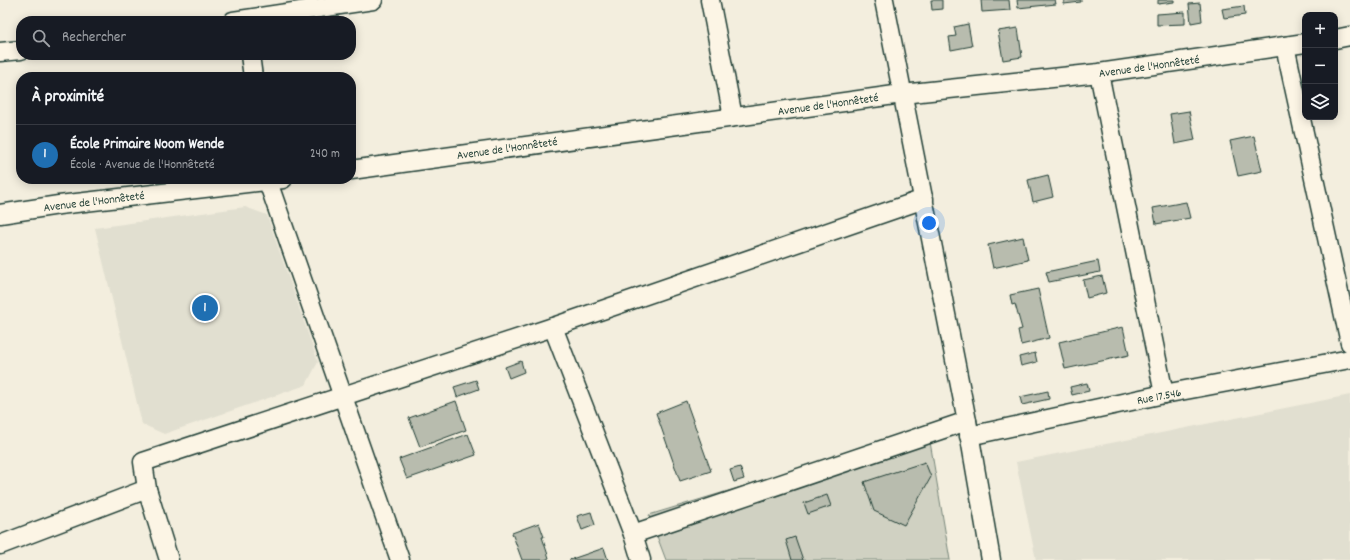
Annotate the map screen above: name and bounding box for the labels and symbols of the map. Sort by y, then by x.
street label: Avenue de l'Honnêteté [1098,52,1201,83]
street label: Avenue de l'Honnêteté [777,90,880,121]
street label: Avenue de l'Honnêteté [456,134,559,165]
street label: Avenue de l'Honnêteté [43,188,146,217]
your location [919,213,939,233]
pin: 1 [192,293,218,323]
street label: Rue 17.546 [1136,385,1183,410]

